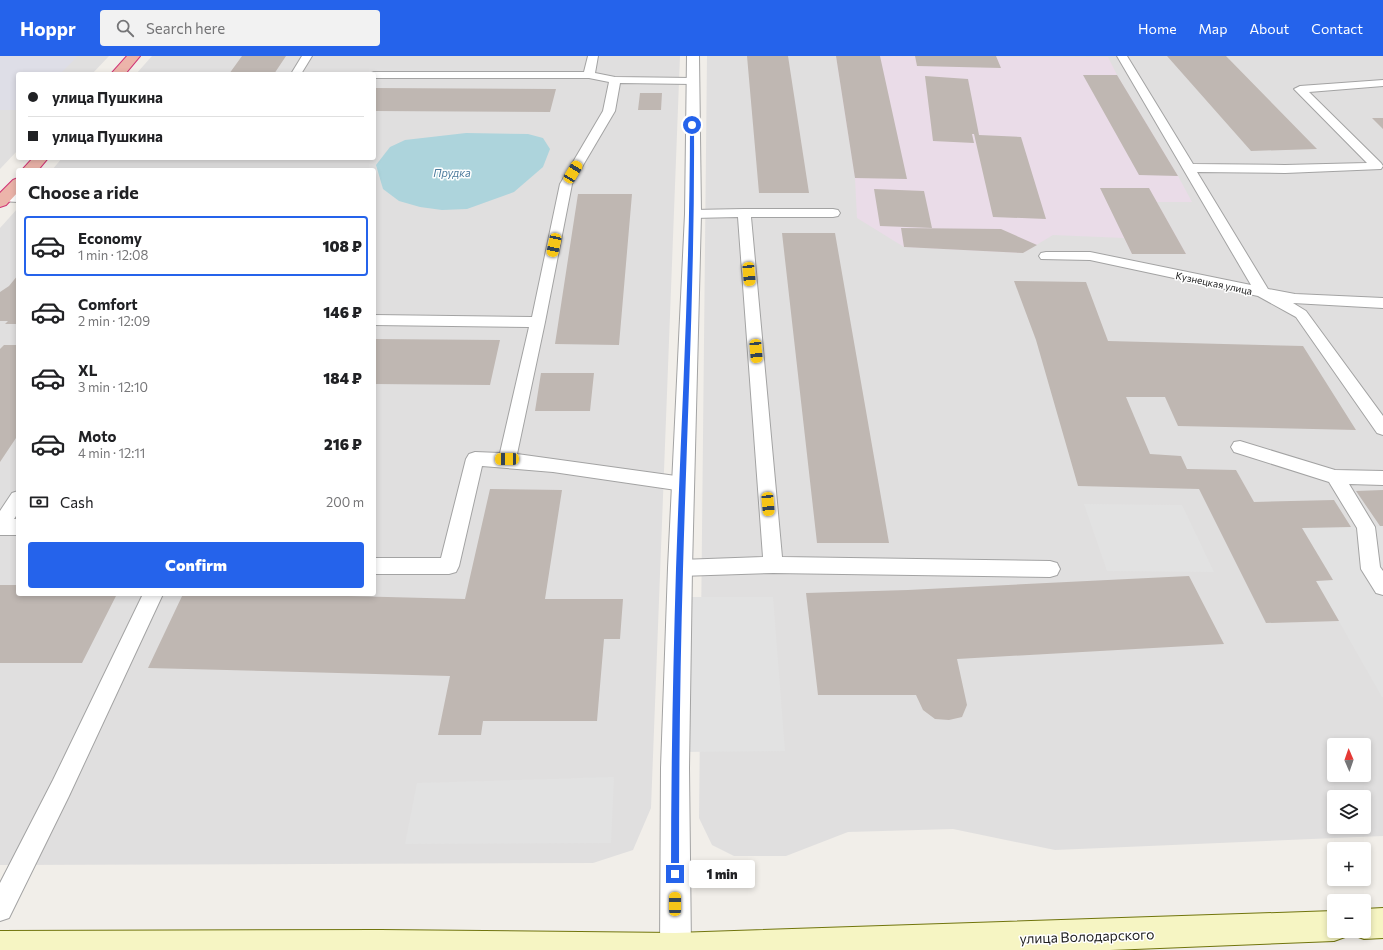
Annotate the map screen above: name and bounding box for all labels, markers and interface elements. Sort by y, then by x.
search box [100,10,380,46]
text: Hoppr [20,17,76,40]
icon: search [114,17,136,39]
text: Search here [146,19,225,37]
text: Home [1138,20,1177,37]
text: Map [1199,20,1227,37]
text: About [1249,20,1289,37]
text: Contact [1311,20,1363,37]
text: улица Пушкина [52,88,163,106]
route start [683,116,701,134]
text: улица Пушкина [52,127,163,145]
car [562,159,584,185]
water label: Прудка [433,166,471,179]
text: Choose a ride [28,181,139,203]
icon: car [30,228,66,264]
text: Economy [78,229,142,247]
car [546,232,562,258]
text: 108 ₽ [323,237,362,255]
text: 1 min · 12:08 [78,247,148,263]
car [742,262,756,286]
street label: Кузнецкая улица [1174,269,1254,297]
icon: car [30,294,66,330]
text: Comfort [78,295,138,313]
text: 146 ₽ [323,303,362,321]
text: 2 min · 12:09 [78,313,150,329]
car [749,339,763,363]
icon: car [30,360,66,396]
text: XL [78,361,97,379]
text: 184 ₽ [323,369,362,387]
text: 3 min · 12:10 [78,379,148,395]
icon: car [30,426,66,462]
text: Moto [78,427,117,445]
text: 216 ₽ [324,435,362,453]
text: 4 min · 12:11 [78,445,145,461]
car [495,453,519,465]
icon: cash [28,491,50,513]
car [761,492,775,516]
text: Cash [60,493,94,511]
text: 200 m [326,494,364,510]
button: Confirm [28,542,364,588]
north arrow [1327,738,1371,782]
map controls [1327,738,1371,938]
button: layers [1327,790,1371,834]
button: + [1327,842,1371,886]
callout: 1 min [689,860,755,888]
route end [666,865,684,883]
text: 1 min [706,866,738,882]
car [669,892,681,916]
button: − [1327,894,1371,938]
street label: улица Володарского [1019,925,1155,947]

